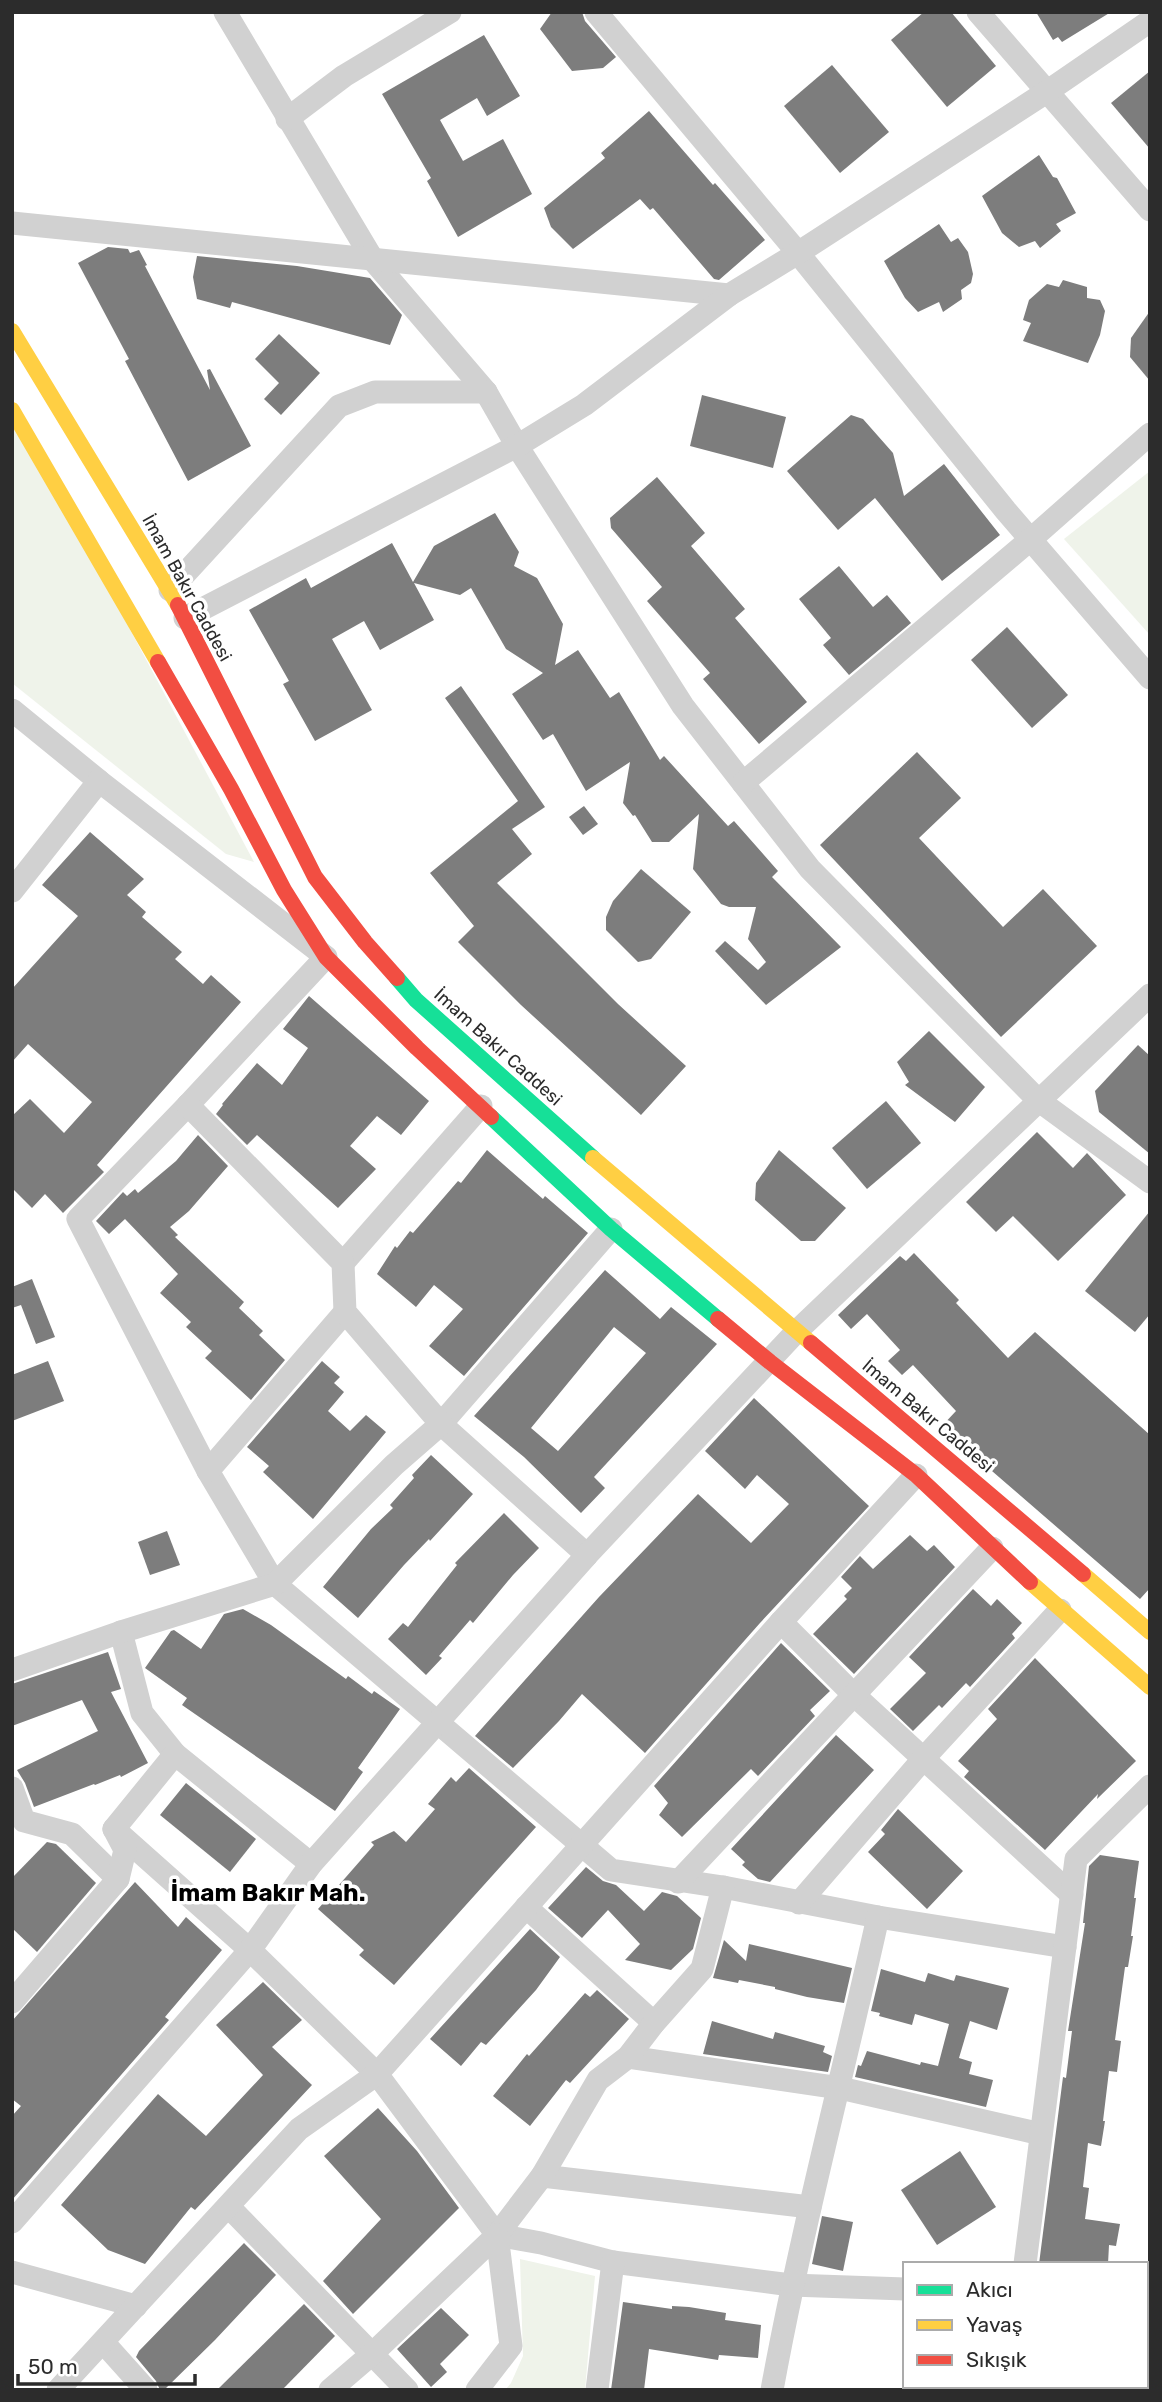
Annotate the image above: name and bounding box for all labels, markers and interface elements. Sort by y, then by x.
street label: İmam Bakır Caddesi [137,511,237,665]
street label: İmam Bakır Caddesi [429,984,567,1110]
street label: İmam Bakır Caddesi [858,1355,998,1477]
district label: İmam Bakır Mah. [171,1879,365,1907]
legend [903,2262,1148,2388]
text: Akıcı [966,2277,1013,2302]
text: Yavaş [966,2312,1022,2337]
scale bar [18,2342,194,2386]
text: Sıkışık [966,2347,1027,2372]
text: 50 m [28,2354,78,2379]

